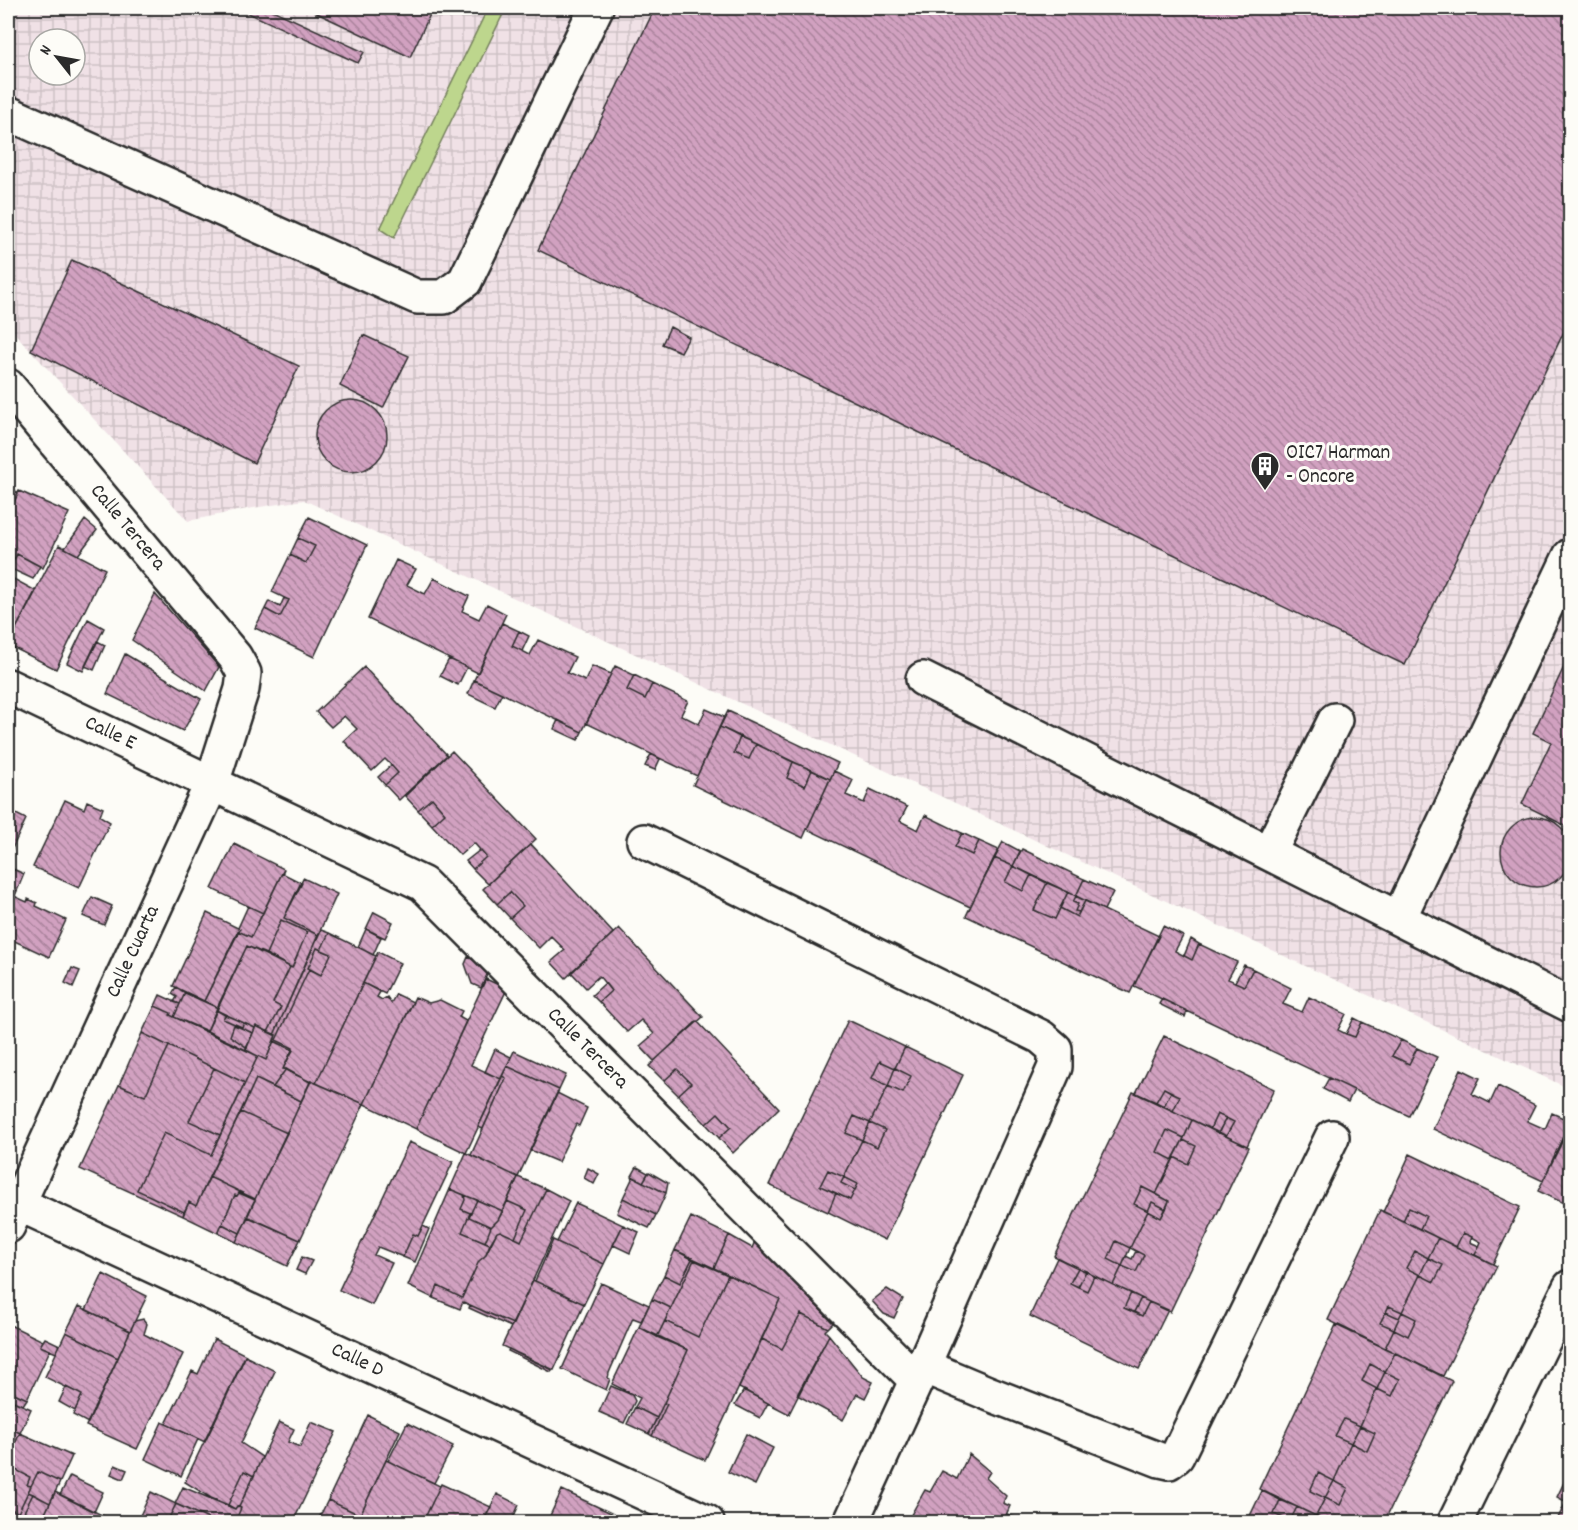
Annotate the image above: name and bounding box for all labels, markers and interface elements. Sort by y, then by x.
north arrow [27,27,87,87]
text: N [34,41,58,60]
place label: OIC7 Harman - Oncore [1286,439,1390,493]
building icon: OIC7 Harman - Oncore [1249,450,1281,492]
street label: Calle Tercera [82,478,173,579]
street label: Calle E [79,709,141,759]
street label: Calle Cuarta [99,900,169,1003]
street label: Calle Tercera [539,1001,636,1098]
street label: Calle D [326,1336,388,1386]

